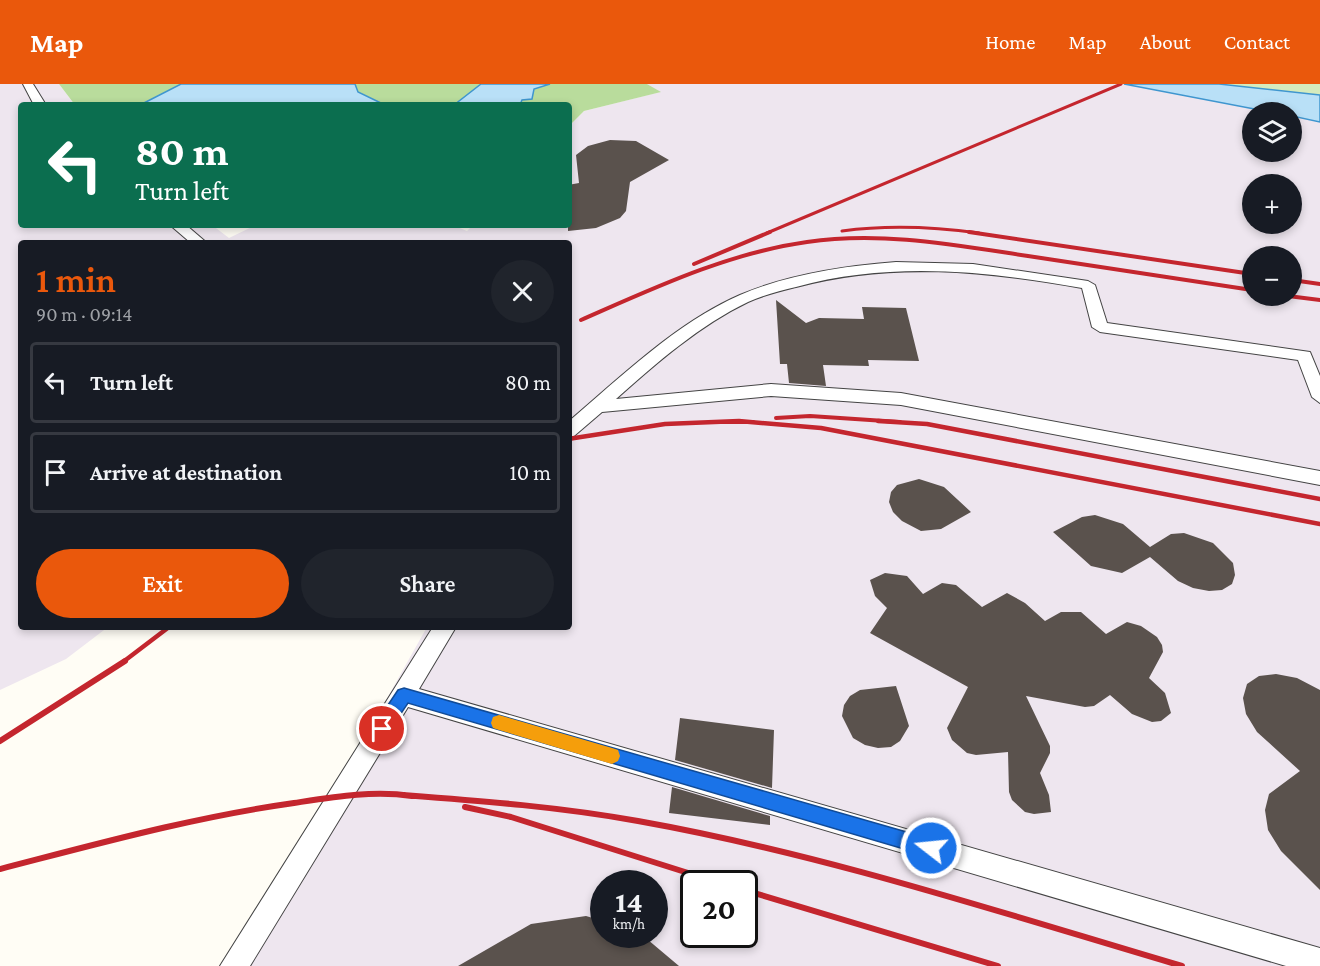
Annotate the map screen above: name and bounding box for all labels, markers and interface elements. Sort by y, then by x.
text: Map [30,27,83,58]
text: Home [985,30,1035,54]
text: Map [1068,30,1107,54]
text: About [1140,30,1191,54]
text: Contact [1224,30,1290,54]
map controls [1242,102,1302,306]
button: layers [1242,102,1302,162]
icon: left [36,126,114,204]
text: 80 m [135,127,229,174]
button: + [1242,174,1302,234]
text: Turn left [135,176,229,206]
button: − [1242,246,1302,306]
text: 1 min [36,260,116,300]
button: close [491,260,554,323]
text: 90 m · 09:14 [36,303,132,325]
icon: left [39,366,72,399]
text: Turn left [90,370,173,395]
text: 80 m [505,370,551,395]
icon: arrive [39,456,72,489]
text: Arrive at destination [90,460,282,485]
text: 10 m [509,460,551,485]
button: Exit [36,549,289,618]
button: Share [301,549,554,618]
pin [356,703,407,754]
icon: arrive [365,712,398,745]
position arrow [899,816,963,880]
speed limit sign: 20 [680,870,758,948]
text: 14 [615,885,643,918]
text: km/h [613,916,645,932]

